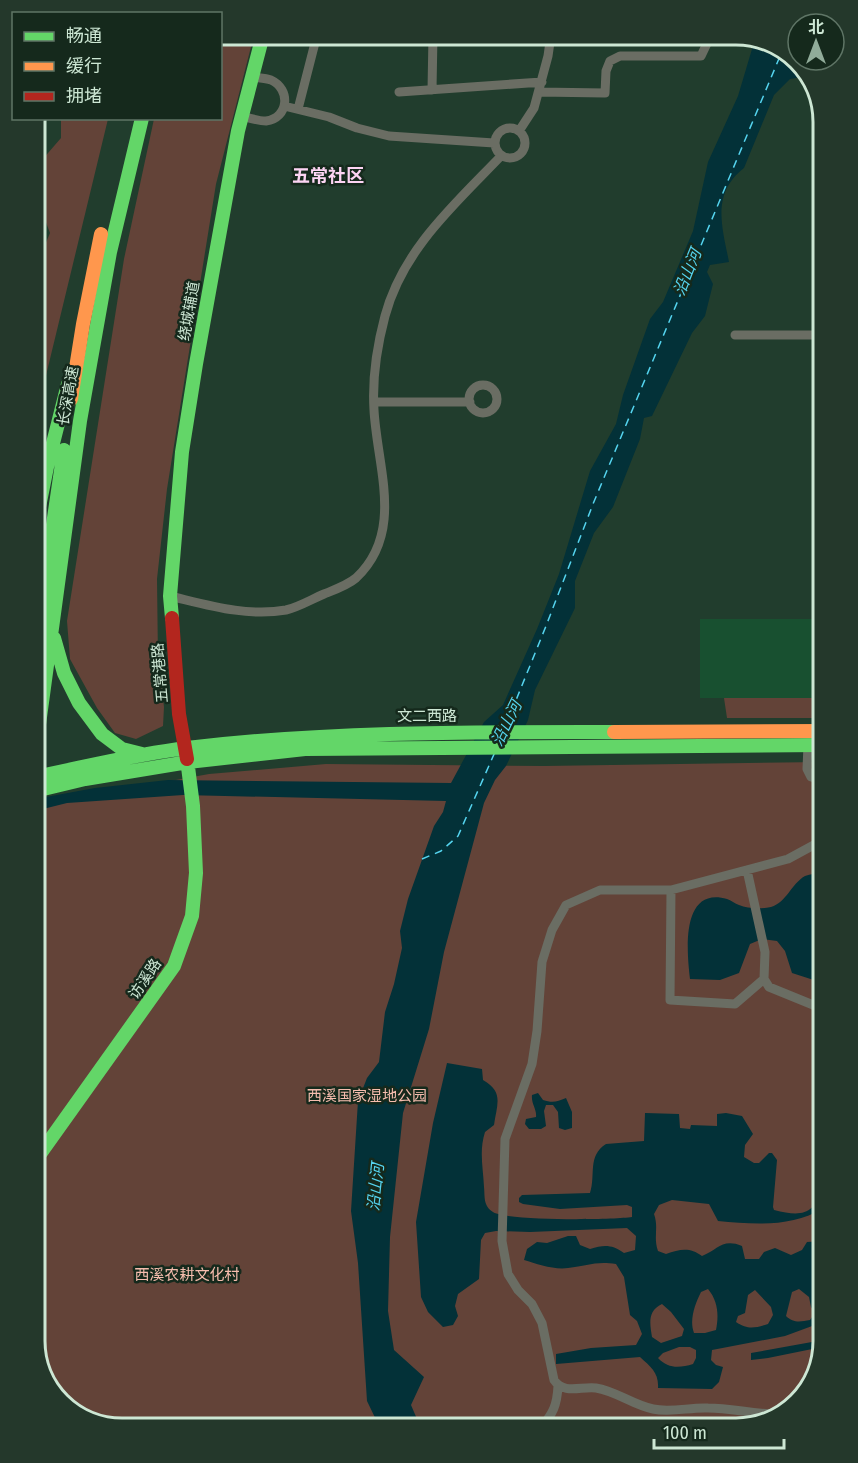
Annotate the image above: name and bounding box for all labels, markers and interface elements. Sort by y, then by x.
legend [12,12,222,120]
north arrow [786,12,846,72]
text: 北 [808,18,824,37]
text: 畅通 [66,25,102,47]
text: 缓行 [66,55,102,77]
text: 拥堵 [66,85,102,107]
district label: 五常社区 [292,165,364,187]
water label: 沿山河 [670,244,706,298]
street label: 绕城辅道 [175,280,203,342]
street label: 长深高速 [54,365,82,427]
street label: 五常港路 [148,642,172,704]
water label: 沿山河 [487,695,527,749]
street label: 文二西路 [397,707,457,725]
street label: 访溪路 [125,955,165,1003]
park label: 西溪国家湿地公园 [307,1087,427,1105]
water label: 沿山河 [364,1159,388,1212]
park label: 西溪农耕文化村 [134,1266,240,1284]
scale bar [654,1412,784,1450]
text: 100 m [663,1422,707,1444]

